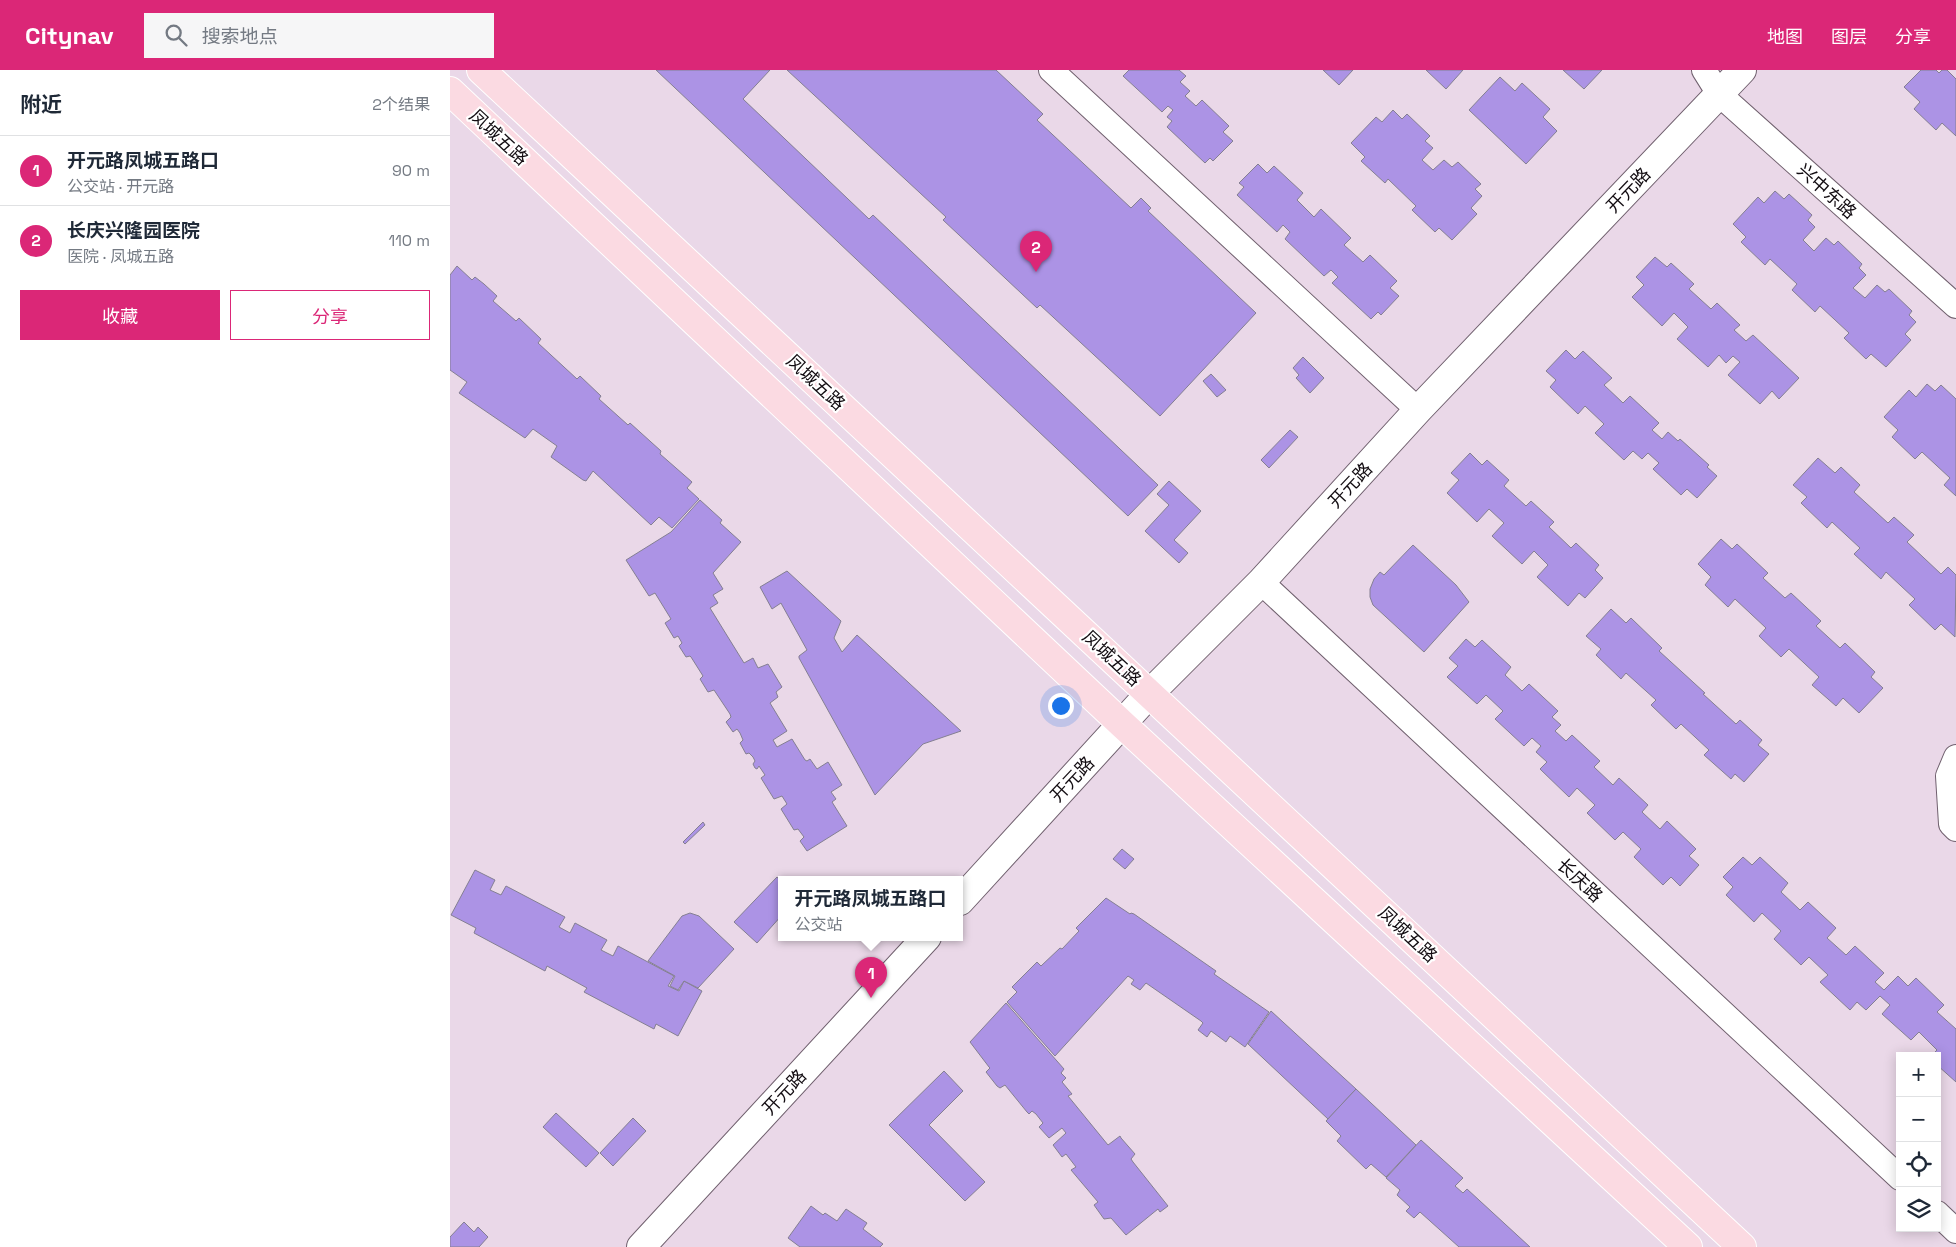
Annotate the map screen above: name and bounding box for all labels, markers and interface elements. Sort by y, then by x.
search box [144,13,494,58]
text: Citynav [25,20,114,51]
icon: search [162,21,190,49]
text: 搜索地点 [202,24,278,49]
text: 地图 [1767,25,1803,48]
text: 图层 [1831,25,1867,48]
text: 分享 [1895,25,1931,48]
text: 附近 [20,91,62,118]
text: 2个结果 [372,94,430,115]
street label: 凤城五路 [465,104,533,170]
text: 开元路凤城五路口 [67,148,219,173]
street label: 兴中东路 [1793,158,1861,224]
text: 1 [32,160,40,181]
text: 90 m [392,160,430,181]
street label: 开元路 [1601,163,1655,217]
text: 公交站 · 开元路 [67,176,174,197]
text: 长庆兴隆园医院 [67,218,200,243]
text: 2 [31,230,41,251]
text: 110 m [388,230,430,251]
pin: 2 [1020,231,1052,272]
text: 医院 · 凤城五路 [67,246,174,267]
button: 收藏 [20,290,220,340]
button: 分享 [230,290,430,340]
street label: 凤城五路 [782,349,850,415]
street label: 开元路 [1323,457,1377,513]
street label: 凤城五路 [1078,625,1146,691]
your location [1048,693,1074,719]
street label: 开元路 [1045,751,1099,807]
street label: 长庆路 [1552,853,1608,907]
popup [778,876,963,941]
text: 开元路凤城五路口 [794,886,947,911]
street label: 凤城五路 [1374,901,1442,967]
text: 公交站 [794,914,843,935]
pin: 1 [855,957,887,998]
map controls [1896,1052,1941,1232]
button: + [1896,1052,1941,1097]
street label: 开元路 [757,1064,811,1120]
button: − [1896,1097,1941,1142]
button: locate [1896,1142,1941,1187]
button: layers [1896,1187,1941,1232]

